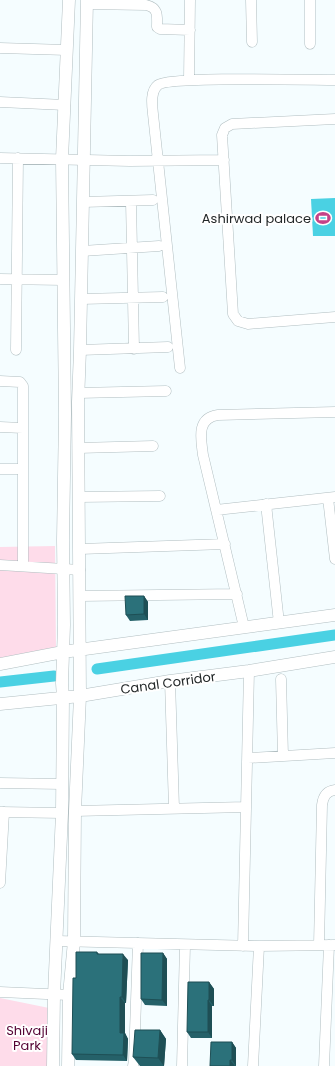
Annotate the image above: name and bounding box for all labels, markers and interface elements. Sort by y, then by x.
place label: Ashirwad palace [202,209,311,228]
sports icon: Ashirwad palace [314,209,332,227]
street label: Canal Corridor [119,667,217,699]
park label: Shivaji Park [6,1021,48,1055]

